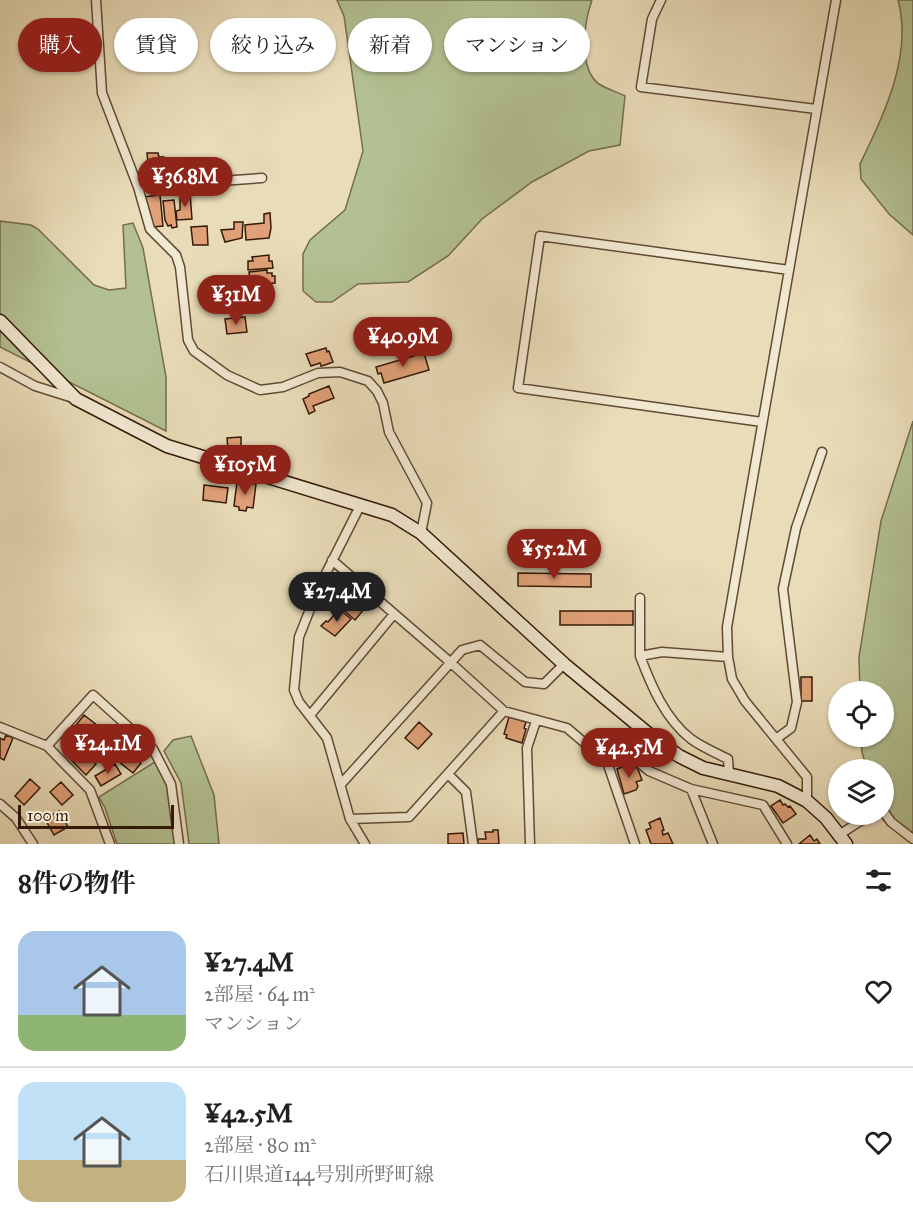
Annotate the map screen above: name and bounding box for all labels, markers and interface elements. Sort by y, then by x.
chip: 購入 [18,18,102,72]
chip: 賃貸 [114,18,198,72]
chip: 絞り込み [210,18,336,72]
chip: 新着 [348,18,432,72]
chip: マンション [444,18,590,72]
pin: ¥36.8M [136,157,234,208]
text: ¥36.8M [152,164,218,188]
pin: ¥31M [200,275,272,326]
text: ¥31M [211,282,261,306]
pin: ¥40.9M [354,317,452,368]
text: ¥40.9M [367,324,439,348]
pin: ¥105M [203,445,287,496]
text: ¥105M [214,452,276,476]
pin: ¥55.2M [505,529,603,580]
text: ¥55.2M [521,536,587,560]
pin: ¥27.4M [288,572,386,623]
text: ¥27.4M [303,579,371,603]
map controls [828,681,894,825]
button: locate [828,681,894,747]
pin: ¥24.1M [59,724,157,775]
pin: ¥42.5M [580,728,678,779]
text: ¥24.1M [74,731,142,755]
text: ¥42.5M [595,735,663,759]
button: layers [828,759,894,825]
scale bar [18,802,174,830]
text: 100 m [27,806,69,825]
icon: filters [862,864,895,897]
text: 8件の物件 [18,867,136,899]
text: ¥27.4M [204,946,294,978]
icon: home [66,955,138,1027]
icon: heart [862,975,895,1008]
text: 2部屋 · 64 m² [204,982,315,1006]
text: マンション [204,1011,303,1035]
text: ¥42.5M [204,1097,293,1129]
icon: home [66,1106,138,1178]
icon: heart [862,1126,895,1159]
text: 2部屋 · 80 m² [204,1133,316,1157]
text: 石川県道144号別所野町線 [204,1162,434,1186]

